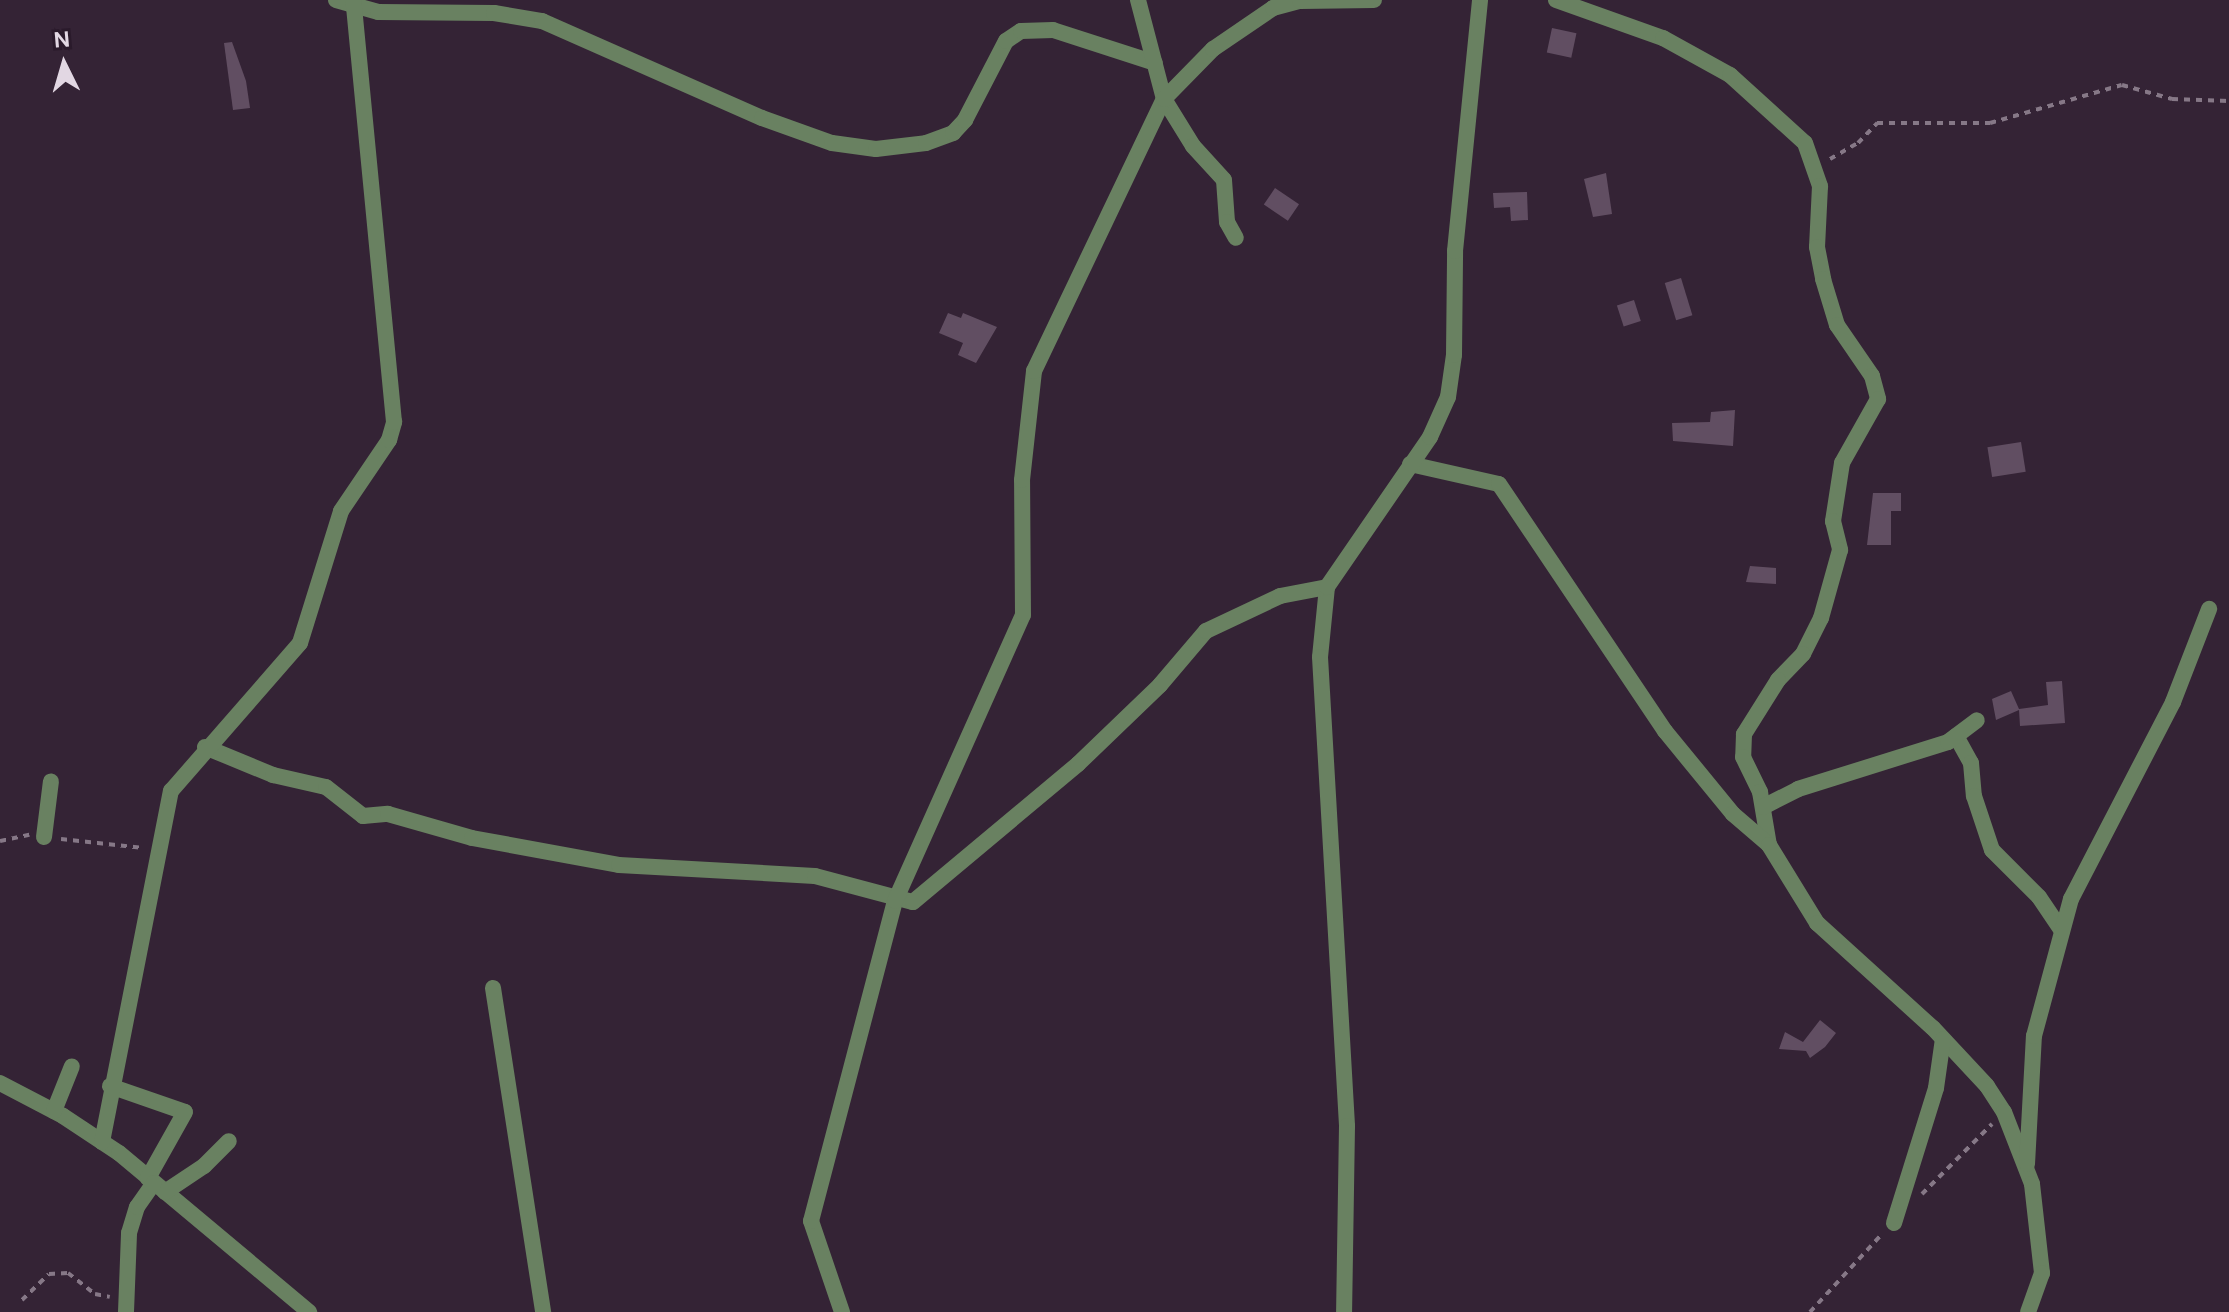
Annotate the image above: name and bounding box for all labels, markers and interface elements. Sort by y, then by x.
north arrow [24,24,104,104]
text: N [53,24,71,55]

